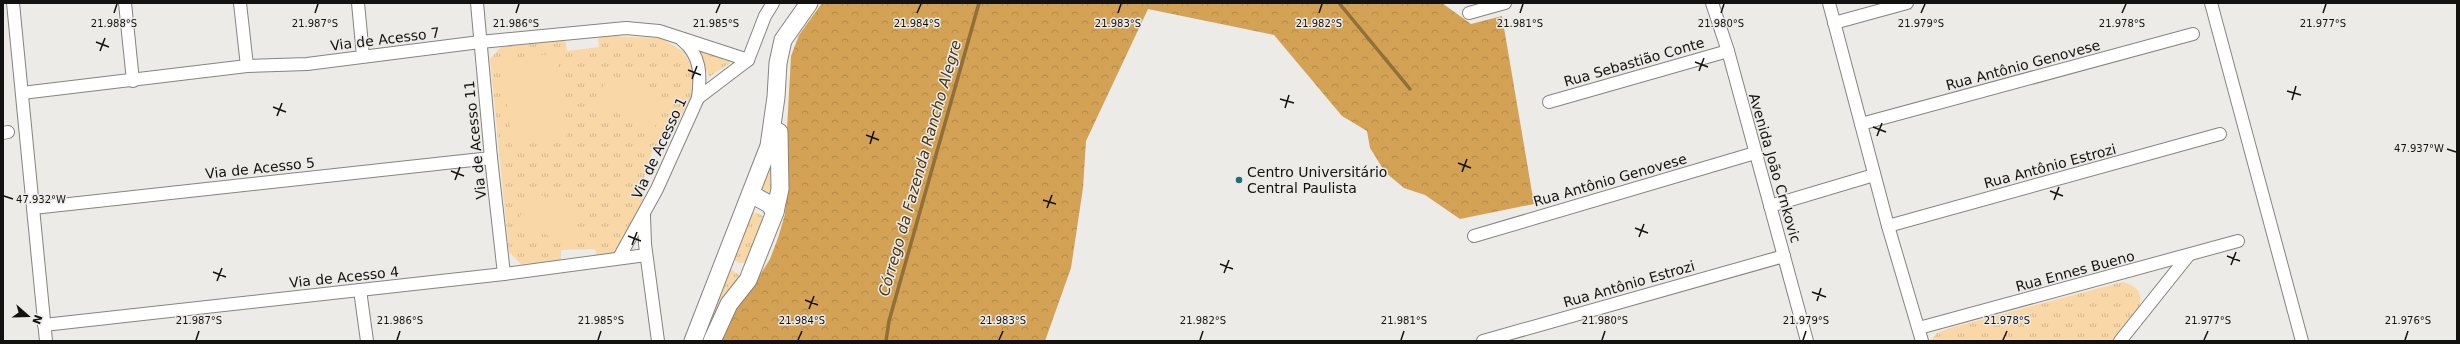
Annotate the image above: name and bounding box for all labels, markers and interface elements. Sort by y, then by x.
text: 21.988°S [91,18,137,29]
text: 21.987°S [292,18,338,29]
text: 21.986°S [493,18,539,29]
text: 21.985°S [693,18,739,29]
text: 21.984°S [894,18,940,29]
text: 21.983°S [1095,18,1141,29]
text: 21.982°S [1296,18,1342,29]
text: 21.981°S [1497,18,1543,29]
text: 21.980°S [1698,18,1744,29]
text: 21.979°S [1898,18,1944,29]
text: 21.978°S [2099,18,2145,29]
text: 21.977°S [2300,18,2346,29]
street label: Via de Acesso 7 [329,24,441,54]
street label: Rua Sebastião Conte [1562,34,1706,90]
street label: Rua Antônio Genovese [1944,37,2102,93]
water label: Córrego da Fazenda Rancho Alegre [875,38,965,298]
street label: Via de Acesso 11 [461,80,489,200]
street label: Avenida João Crnkovic [1746,91,1804,245]
street label: Via de Acesso 1 [628,95,690,201]
street label: Rua Antônio Estrozi [1982,141,2118,191]
text: 47.937°W [2394,143,2444,154]
street label: Rua Antônio Genovese [1531,150,1689,210]
street label: Via de Acesso 5 [204,154,316,182]
place label: Centro Universitário Central Paulista [1247,164,1387,196]
marker: Centro Universitário Central Paulista [1234,175,1244,185]
text: 47.932°W [16,194,66,205]
street label: Rua Ennes Bueno [2014,247,2136,295]
street label: Rua Antônio Estrozi [1561,258,1697,310]
street label: Via de Acesso 4 [288,263,400,291]
north arrow [8,296,48,336]
text: N [29,313,45,326]
text: 21.987°S [176,315,222,326]
text: 21.986°S [377,315,423,326]
text: 21.985°S [578,315,624,326]
text: 21.984°S [779,315,825,326]
text: 21.983°S [980,315,1026,326]
text: 21.982°S [1180,315,1226,326]
text: 21.981°S [1381,315,1427,326]
text: 21.980°S [1582,315,1628,326]
text: 21.979°S [1783,315,1829,326]
text: 21.978°S [1984,315,2030,326]
text: 21.977°S [2185,315,2231,326]
text: 21.976°S [2385,315,2431,326]

